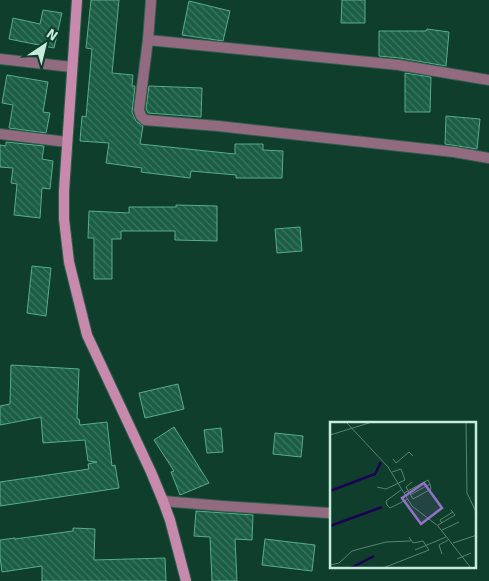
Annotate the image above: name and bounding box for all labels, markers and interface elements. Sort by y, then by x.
north arrow [20,20,70,70]
text: N [43,25,61,45]
inset map [330,422,476,568]

